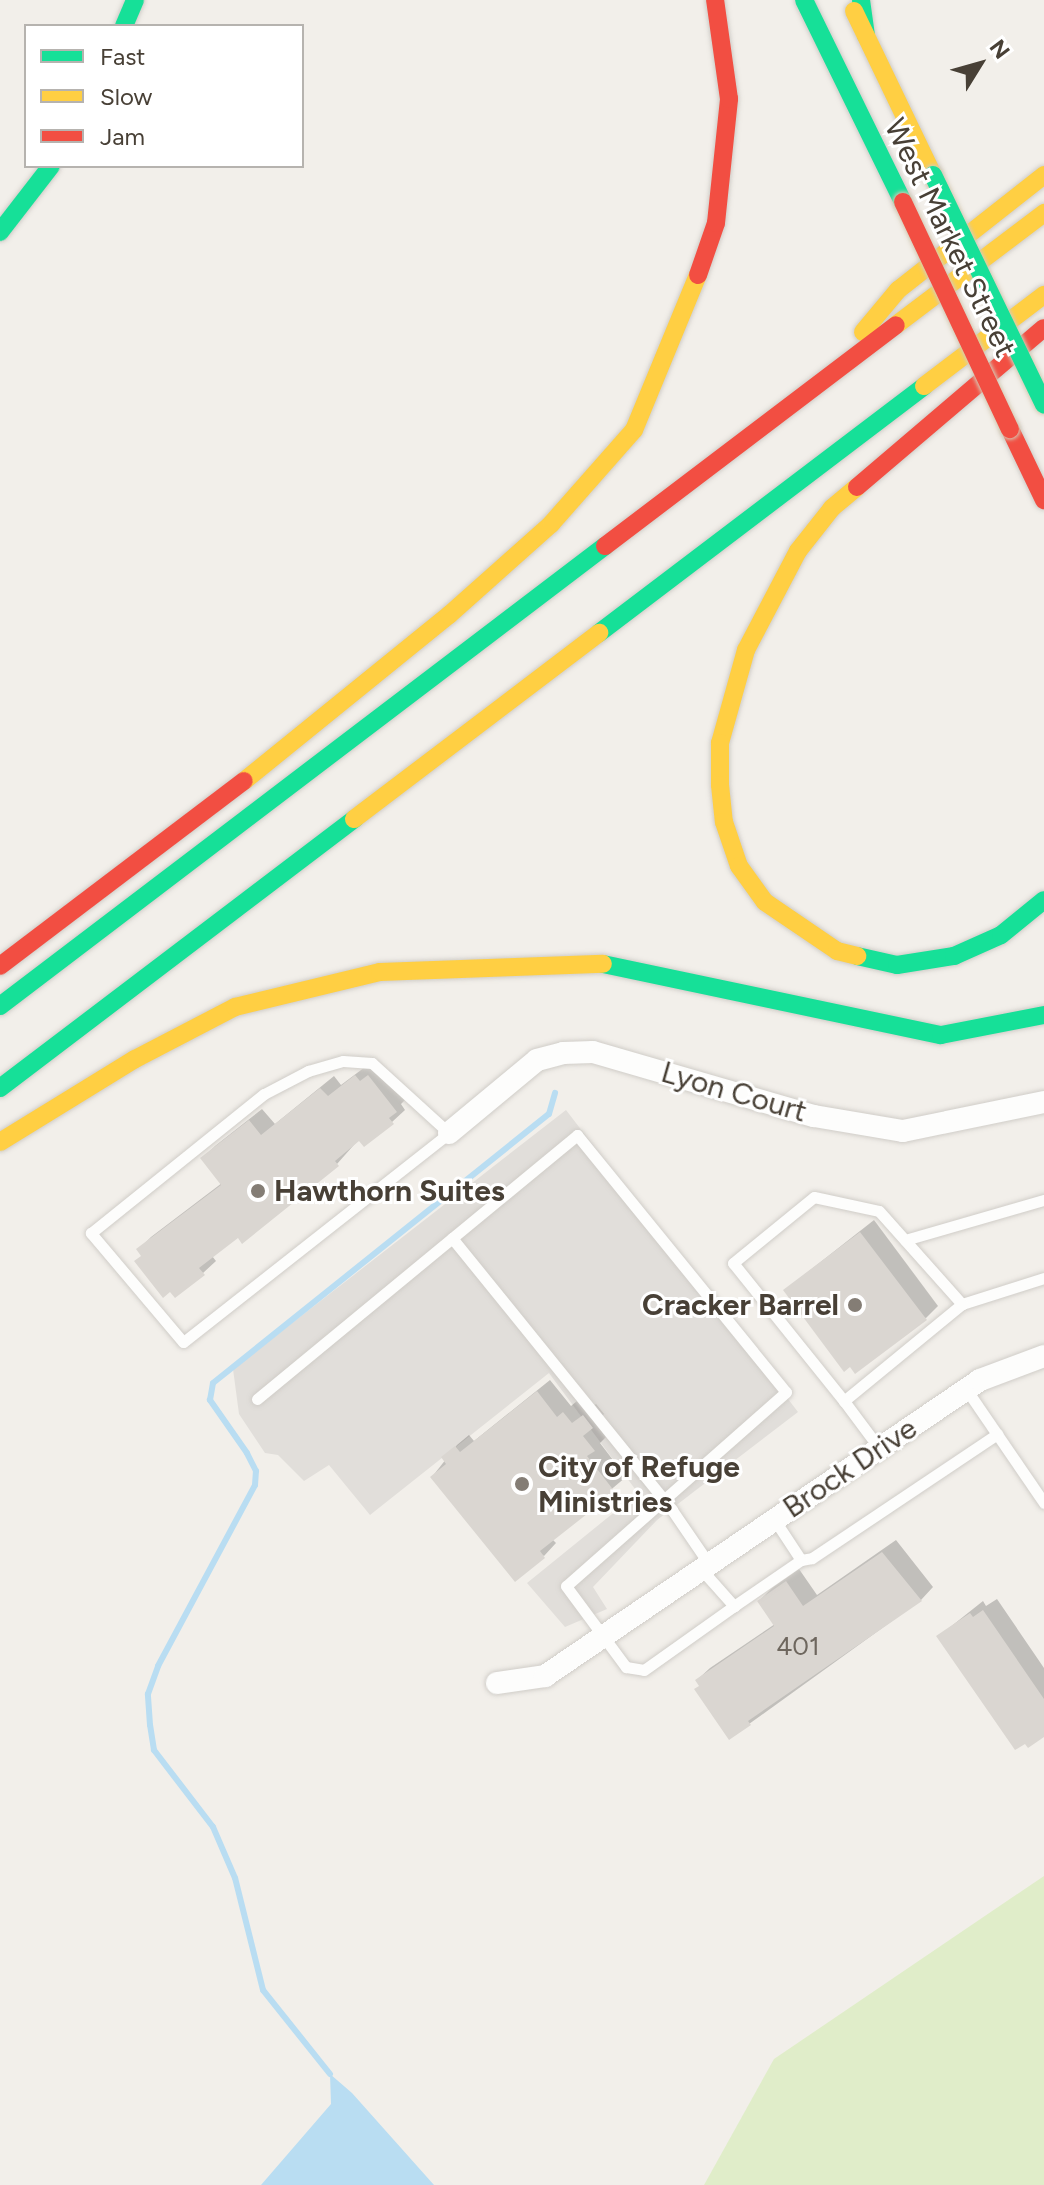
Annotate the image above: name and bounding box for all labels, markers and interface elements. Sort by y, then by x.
legend [24,24,304,168]
north arrow [940,24,1020,104]
text: N [984,34,1015,64]
text: Fast [100,42,145,71]
text: Slow [100,82,152,111]
street label: West Market Street [877,113,1023,363]
text: Jam [100,122,145,151]
street label: Lyon Court [657,1054,811,1130]
place label: Hawthorn Suites [274,1173,505,1209]
marker: Hawthorn Suites [249,1182,267,1200]
place label: Cracker Barrel [642,1287,839,1323]
marker: Cracker Barrel [846,1296,864,1314]
street label: Brock Drive [776,1410,924,1526]
place label: City of Refuge Ministries [538,1449,740,1520]
marker: City of Refuge Ministries [513,1475,531,1493]
house number: 401 [776,1631,820,1663]

